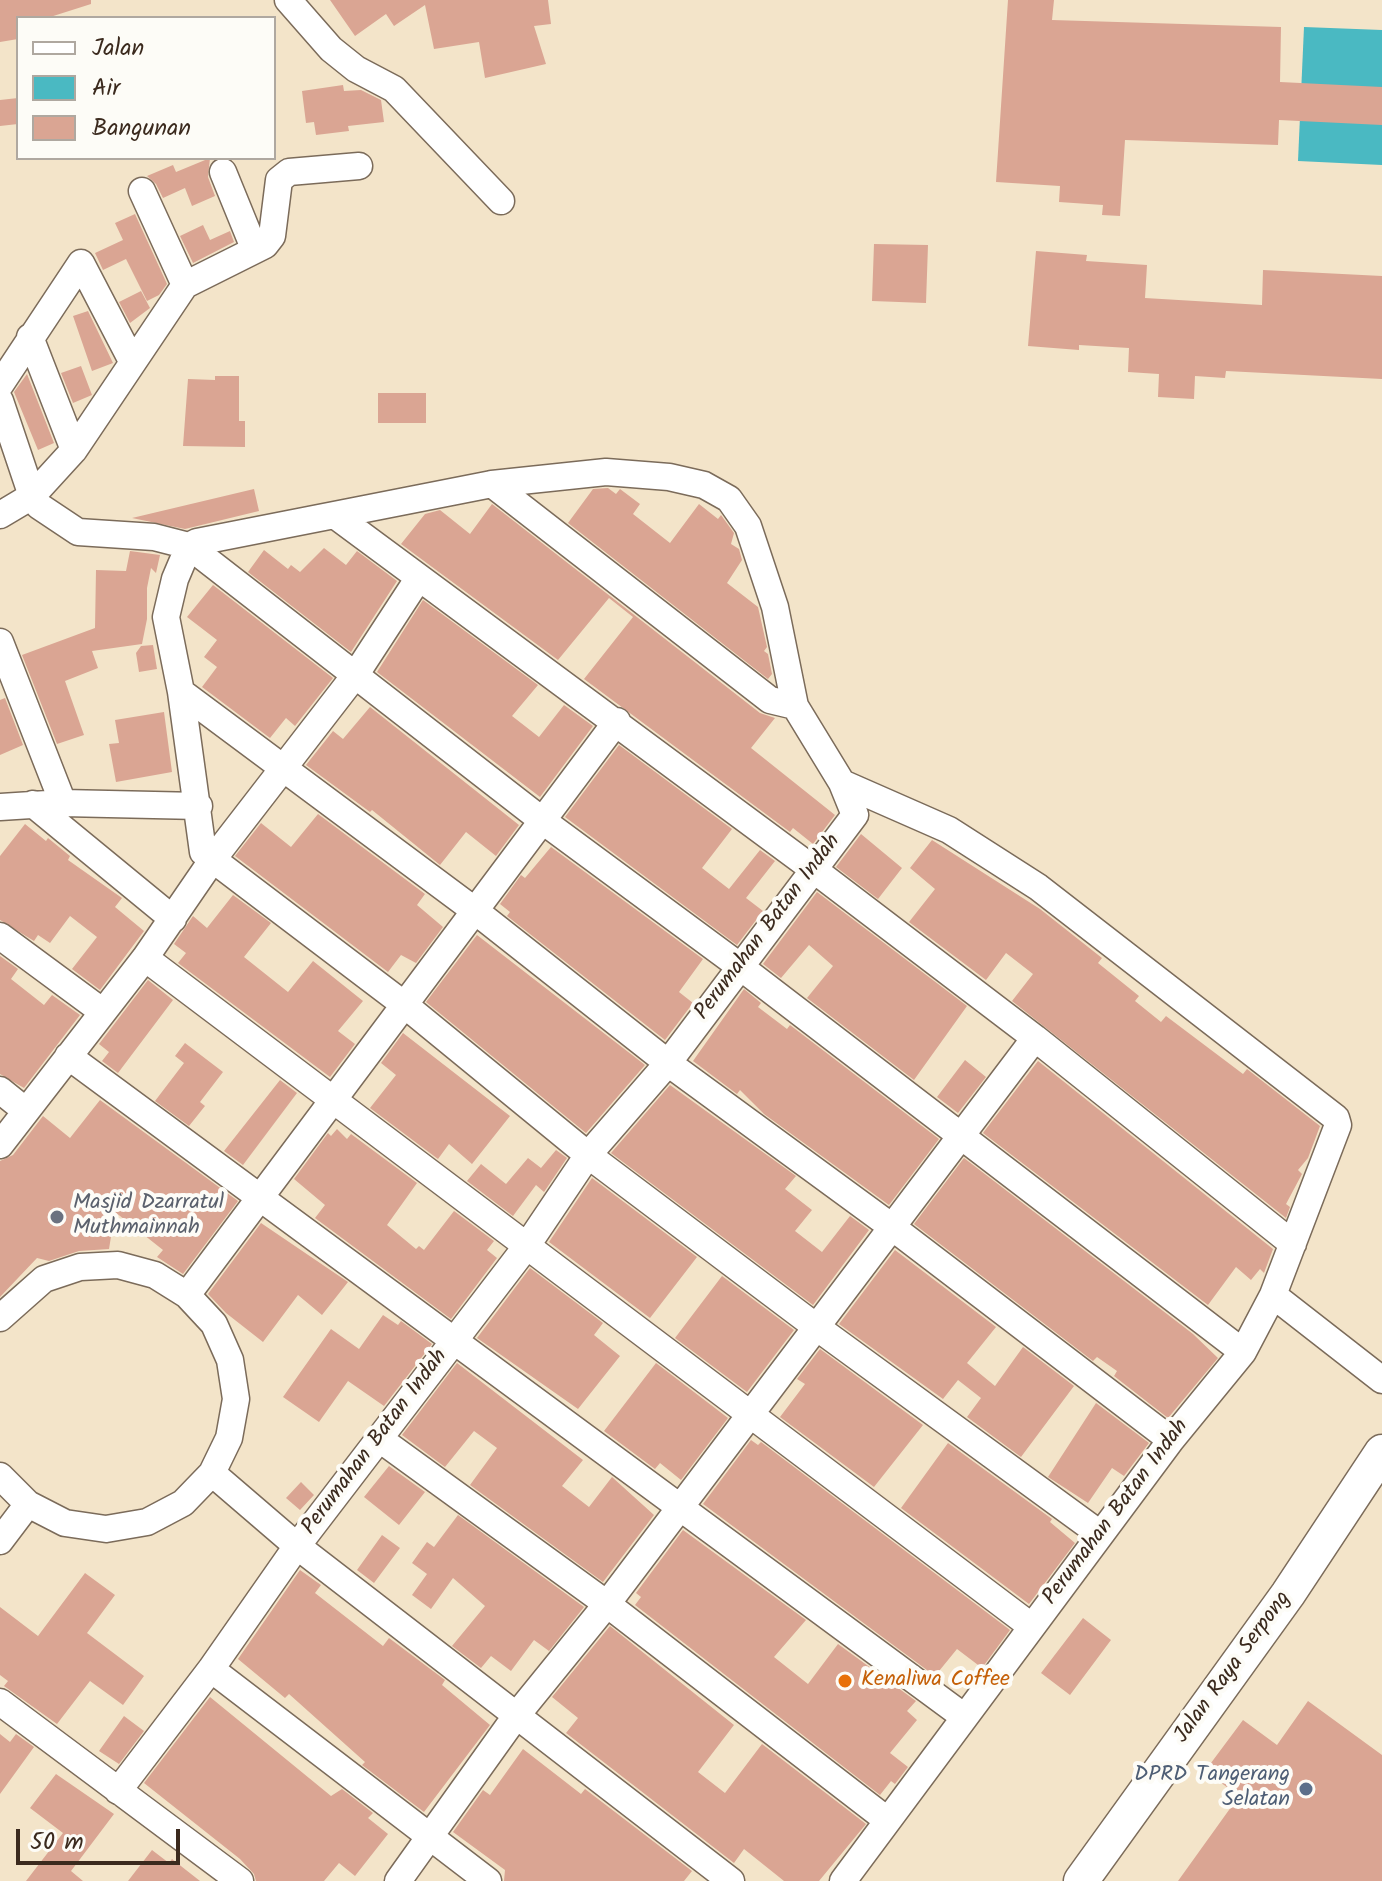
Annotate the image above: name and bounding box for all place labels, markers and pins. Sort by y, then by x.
place label: Masjid Dzarratul Muthmainnah [73,1191,224,1242]
marker: Masjid Dzarratul Muthmainnah [48,1208,66,1226]
place label: Kenaliwa Coffee [861,1668,1010,1694]
marker: Kenaliwa Coffee [836,1672,854,1690]
place label: DPRD Tangerang Selatan [1134,1763,1290,1814]
marker: DPRD Tangerang Selatan [1297,1780,1315,1798]

